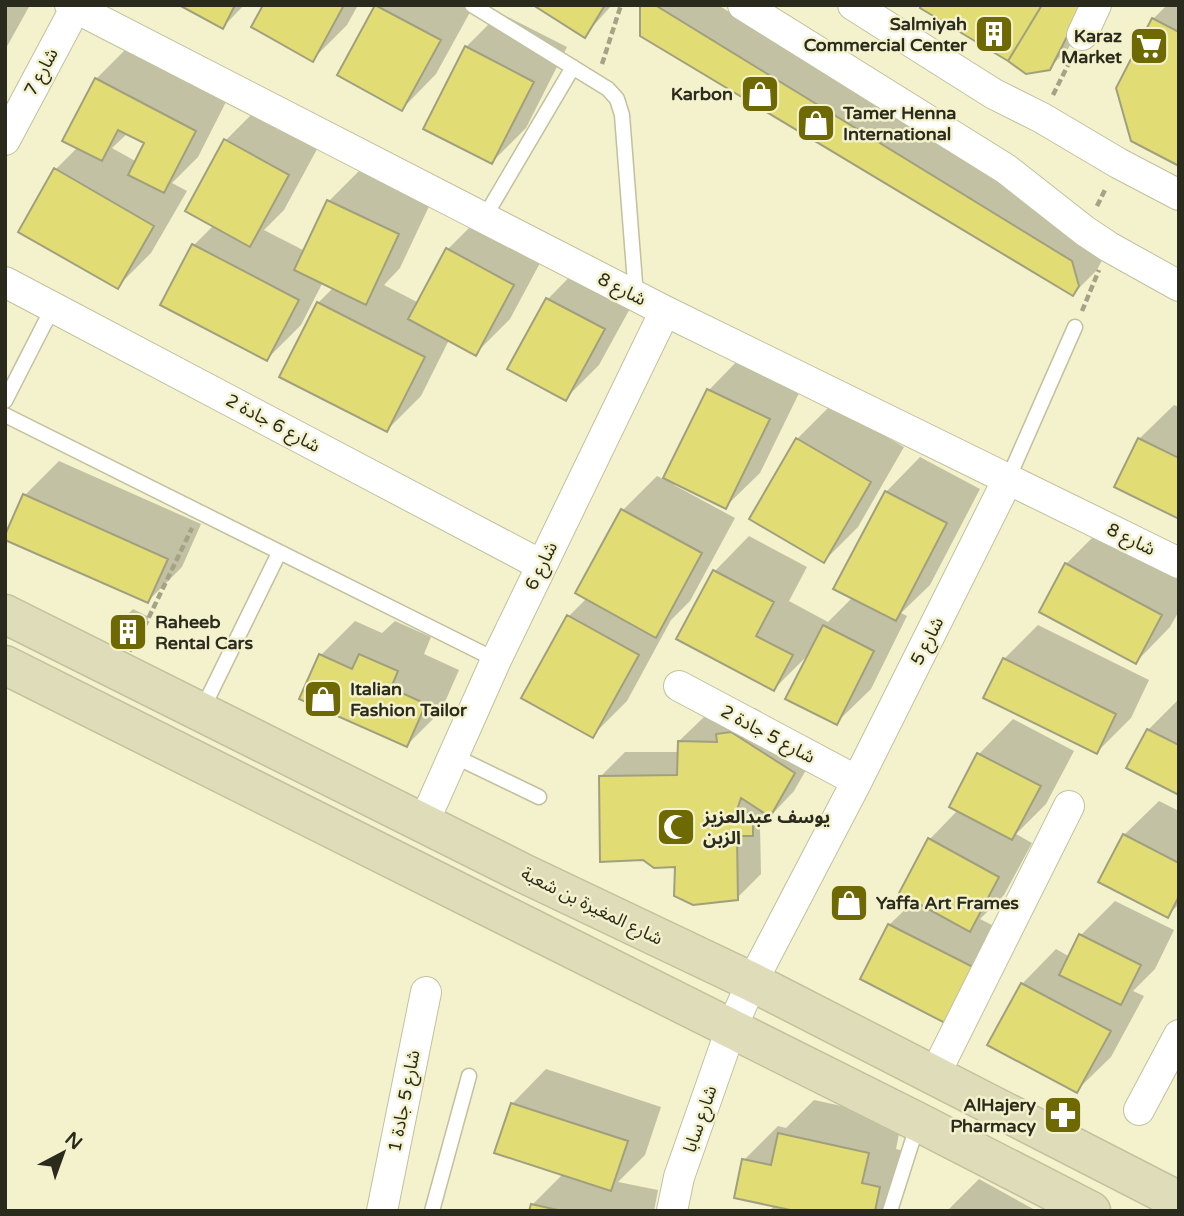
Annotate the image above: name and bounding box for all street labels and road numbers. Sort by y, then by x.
street label: شارع 7 [19,44,65,101]
street label: شارع 8 [593,268,650,313]
street label: شارع 6 جادة 2 [221,389,324,460]
street label: شارع 8 [1102,518,1159,563]
street label: شارع 6 [520,538,565,595]
street label: شارع 5 [906,613,951,670]
street label: شارع 5 جادة 2 [716,700,819,771]
street label: شارع المغيرة بن شعبة [516,862,666,952]
street label: شارع 5 جادة 1 [383,1048,428,1154]
street label: شارع سابا [678,1083,725,1156]

